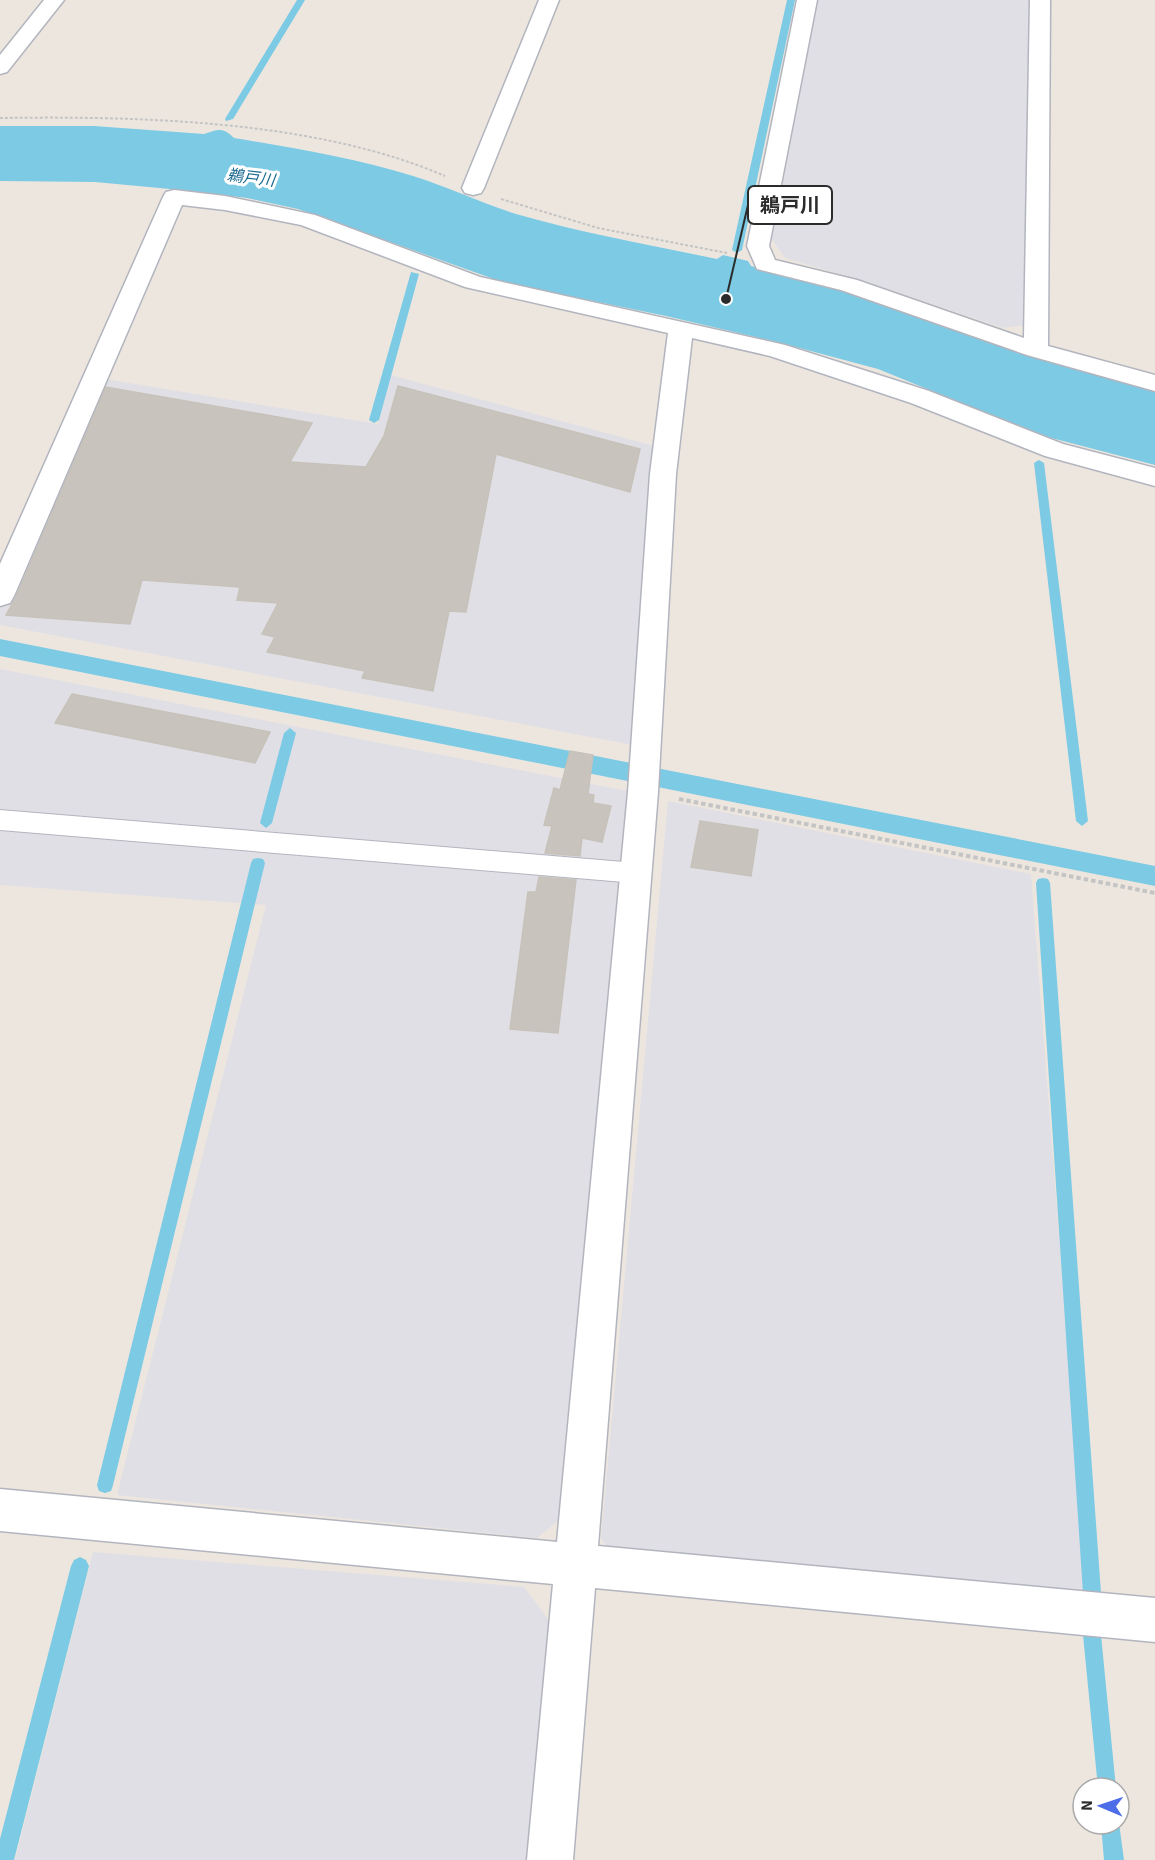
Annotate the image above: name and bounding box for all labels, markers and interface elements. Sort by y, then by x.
water label: 鵜戸川 [226,164,278,192]
callout: 鵜戸川 [748,186,832,224]
text: 鵜戸川 [760,192,820,220]
north arrow [1071,1776,1131,1836]
text: N [1076,1800,1098,1811]

